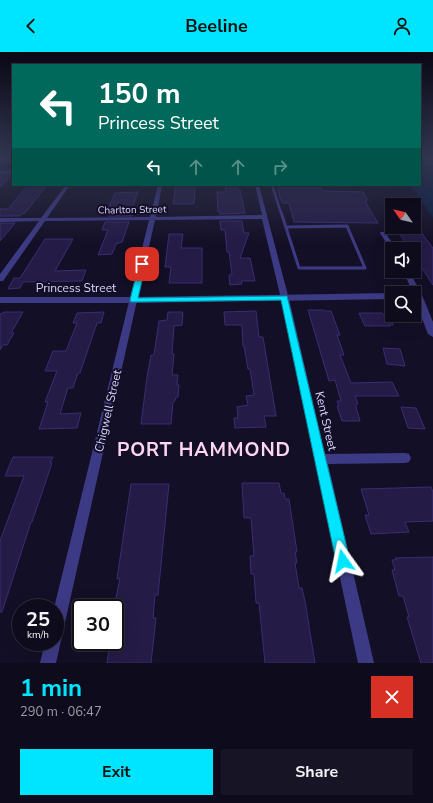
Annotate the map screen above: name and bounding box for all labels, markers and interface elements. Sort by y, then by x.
text: Beeline [185,14,248,38]
icon: back [20,15,42,37]
icon: person [391,15,413,37]
text: 150 m [98,75,181,113]
icon: left [32,80,84,132]
text: Princess Street [98,111,219,135]
icon: left [143,156,165,178]
icon: ahead [185,156,207,178]
icon: ahead [227,156,249,178]
icon: right [269,156,291,178]
north arrow [385,198,421,234]
map controls [385,198,421,322]
street label: Charlton Street [98,202,167,218]
button: sound [385,242,421,278]
pin [125,247,159,281]
icon: arrive [131,253,153,275]
street label: Princess Street [36,280,117,296]
button: search [385,286,421,322]
street label: Chigwell Street [91,367,125,454]
street label: Kent Street [311,390,341,453]
district label: PORT HAMMOND [117,437,291,463]
position arrow [322,540,364,582]
speed limit sign: 30 [72,599,124,651]
text: 25 [26,606,50,633]
text: km/h [27,628,49,642]
text: 1 min [20,672,82,704]
button: close [371,676,413,718]
text: 290 m · 06:47 [20,703,102,721]
button: Exit [20,749,213,795]
button: Share [221,749,413,795]

